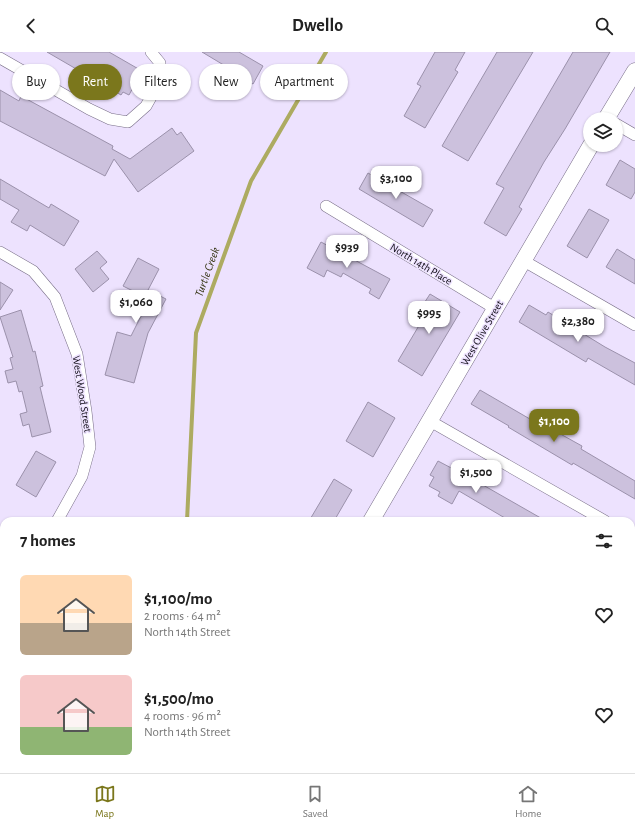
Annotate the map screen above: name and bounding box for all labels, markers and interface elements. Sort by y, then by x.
icon: back [20,15,42,37]
icon: search [593,15,615,37]
text: Dwello [292,17,343,35]
chip: Buy [12,64,60,100]
chip: Rent [68,64,122,100]
chip: Filters [130,64,191,100]
chip: New [199,64,252,100]
chip: Apartment [260,64,348,100]
map controls [583,112,623,152]
button: layers [583,112,623,152]
pin: $3,100 [363,166,429,200]
text: $3,100 [380,172,412,185]
pin: $939 [323,235,371,269]
text: $939 [335,241,359,254]
street label: North 14th Place [388,241,454,287]
water label: Turtle Creek [193,245,222,298]
pin: $1,060 [103,290,169,324]
text: $1,060 [119,296,153,309]
street label: West Olive Street [459,298,505,368]
pin: $995 [405,301,453,335]
text: $995 [417,307,441,320]
pin: $2,380 [545,309,611,343]
text: $2,380 [561,315,595,328]
street label: West Wood Street [71,355,94,434]
pin: $1,100 [521,409,587,443]
text: $1,100 [538,415,570,428]
pin: $1,500 [443,460,509,494]
text: $1,500 [460,466,492,479]
icon: filters [593,530,615,552]
text: 7 homes [20,532,76,549]
text: $1,100/mo [144,590,212,607]
icon: home [52,591,100,639]
icon: heart [593,604,615,626]
text: 2 rooms · 64 m² [144,610,221,623]
text: North 14th Street [144,626,231,639]
text: $1,500/mo [144,690,214,707]
icon: home [52,691,100,739]
icon: heart [593,704,615,726]
text: 4 rooms · 96 m² [144,710,221,723]
text: North 14th Street [144,726,231,739]
tab: Map [94,783,116,820]
tab: Saved [303,783,328,820]
tab: Home [515,783,541,820]

